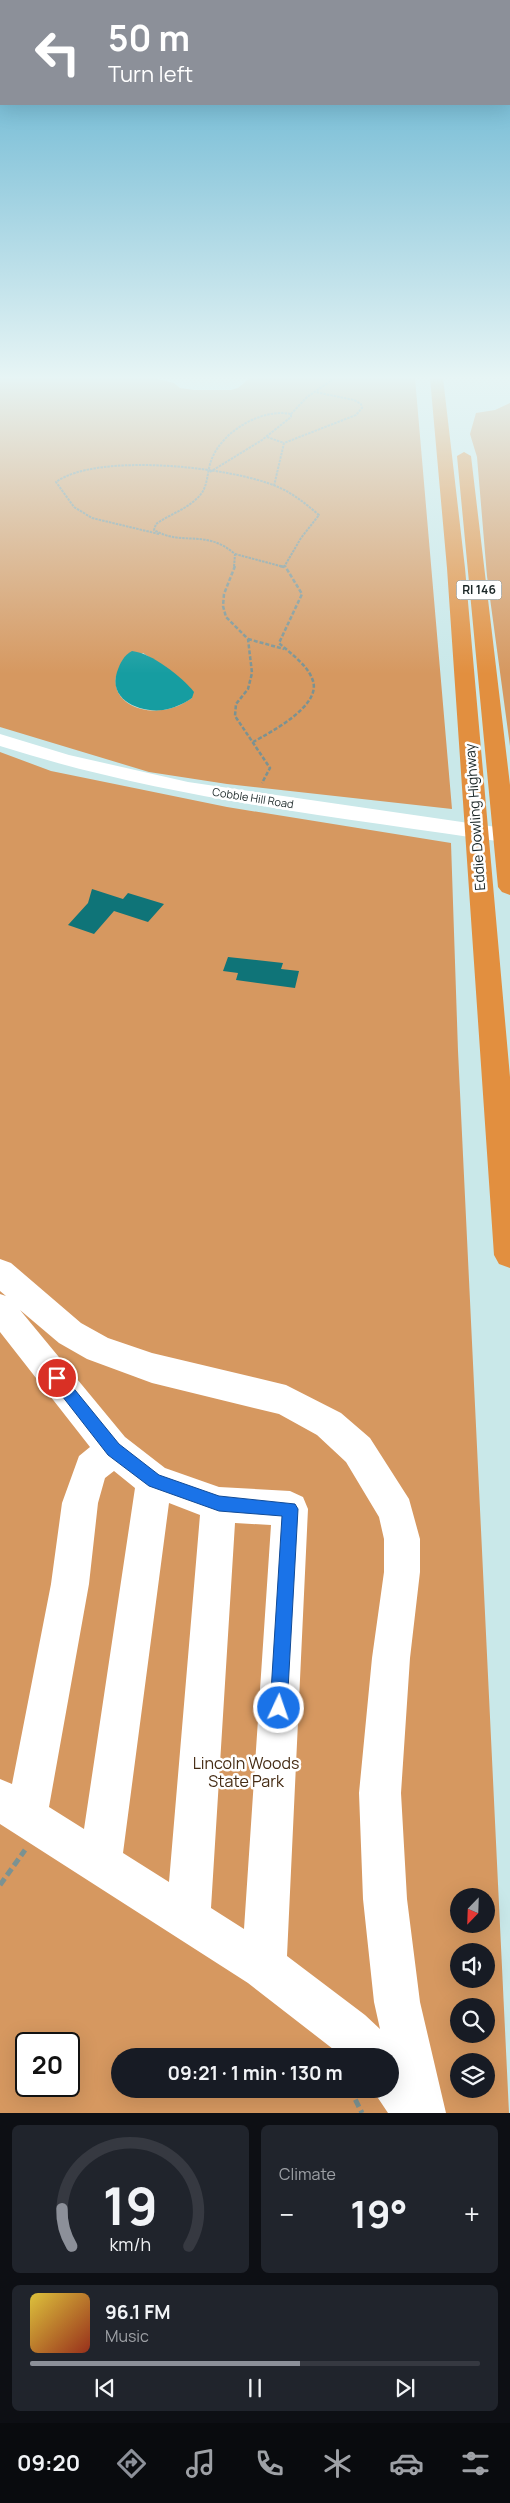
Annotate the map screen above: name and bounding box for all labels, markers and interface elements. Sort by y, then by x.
text: 50 m [108,14,190,62]
icon: left [25,20,90,85]
text: Turn left [108,59,193,89]
road number: RI 146 [456,580,502,600]
street label: Eddie Dowling Highway [460,742,489,891]
street label: Cobble Hill Road [211,784,295,811]
pin [36,1357,78,1399]
icon: arrive [43,1364,71,1392]
position arrow [252,1681,304,1733]
park label: Lincoln Woods State Park [193,1752,299,1792]
north arrow [450,1888,495,1932]
map controls [450,1888,495,2098]
button: sound [450,1943,495,1988]
button: search [450,1998,495,2043]
speed limit sign: 20 [15,2032,80,2097]
button: layers [450,2053,495,2098]
text: 09:21 · 1 min · 130 m [168,2060,342,2086]
text: Climate [279,2163,336,2185]
text: 19 [103,2170,158,2241]
text: 19° [350,2187,408,2239]
text: − [279,2195,294,2233]
text: + [464,2195,480,2233]
text: km/h [110,2232,151,2256]
text: 96.1 FM [105,2299,170,2325]
text: Music [105,2325,149,2347]
icon: previous [91,2374,119,2402]
icon: pause [241,2374,269,2402]
icon: next [391,2374,419,2402]
icon: directions [114,2446,149,2481]
icon: music [183,2446,218,2481]
icon: phone [252,2446,287,2481]
icon: climate [320,2446,355,2481]
icon: car [389,2446,424,2481]
icon: filters [458,2446,493,2481]
text: 09:20 [17,2448,80,2478]

